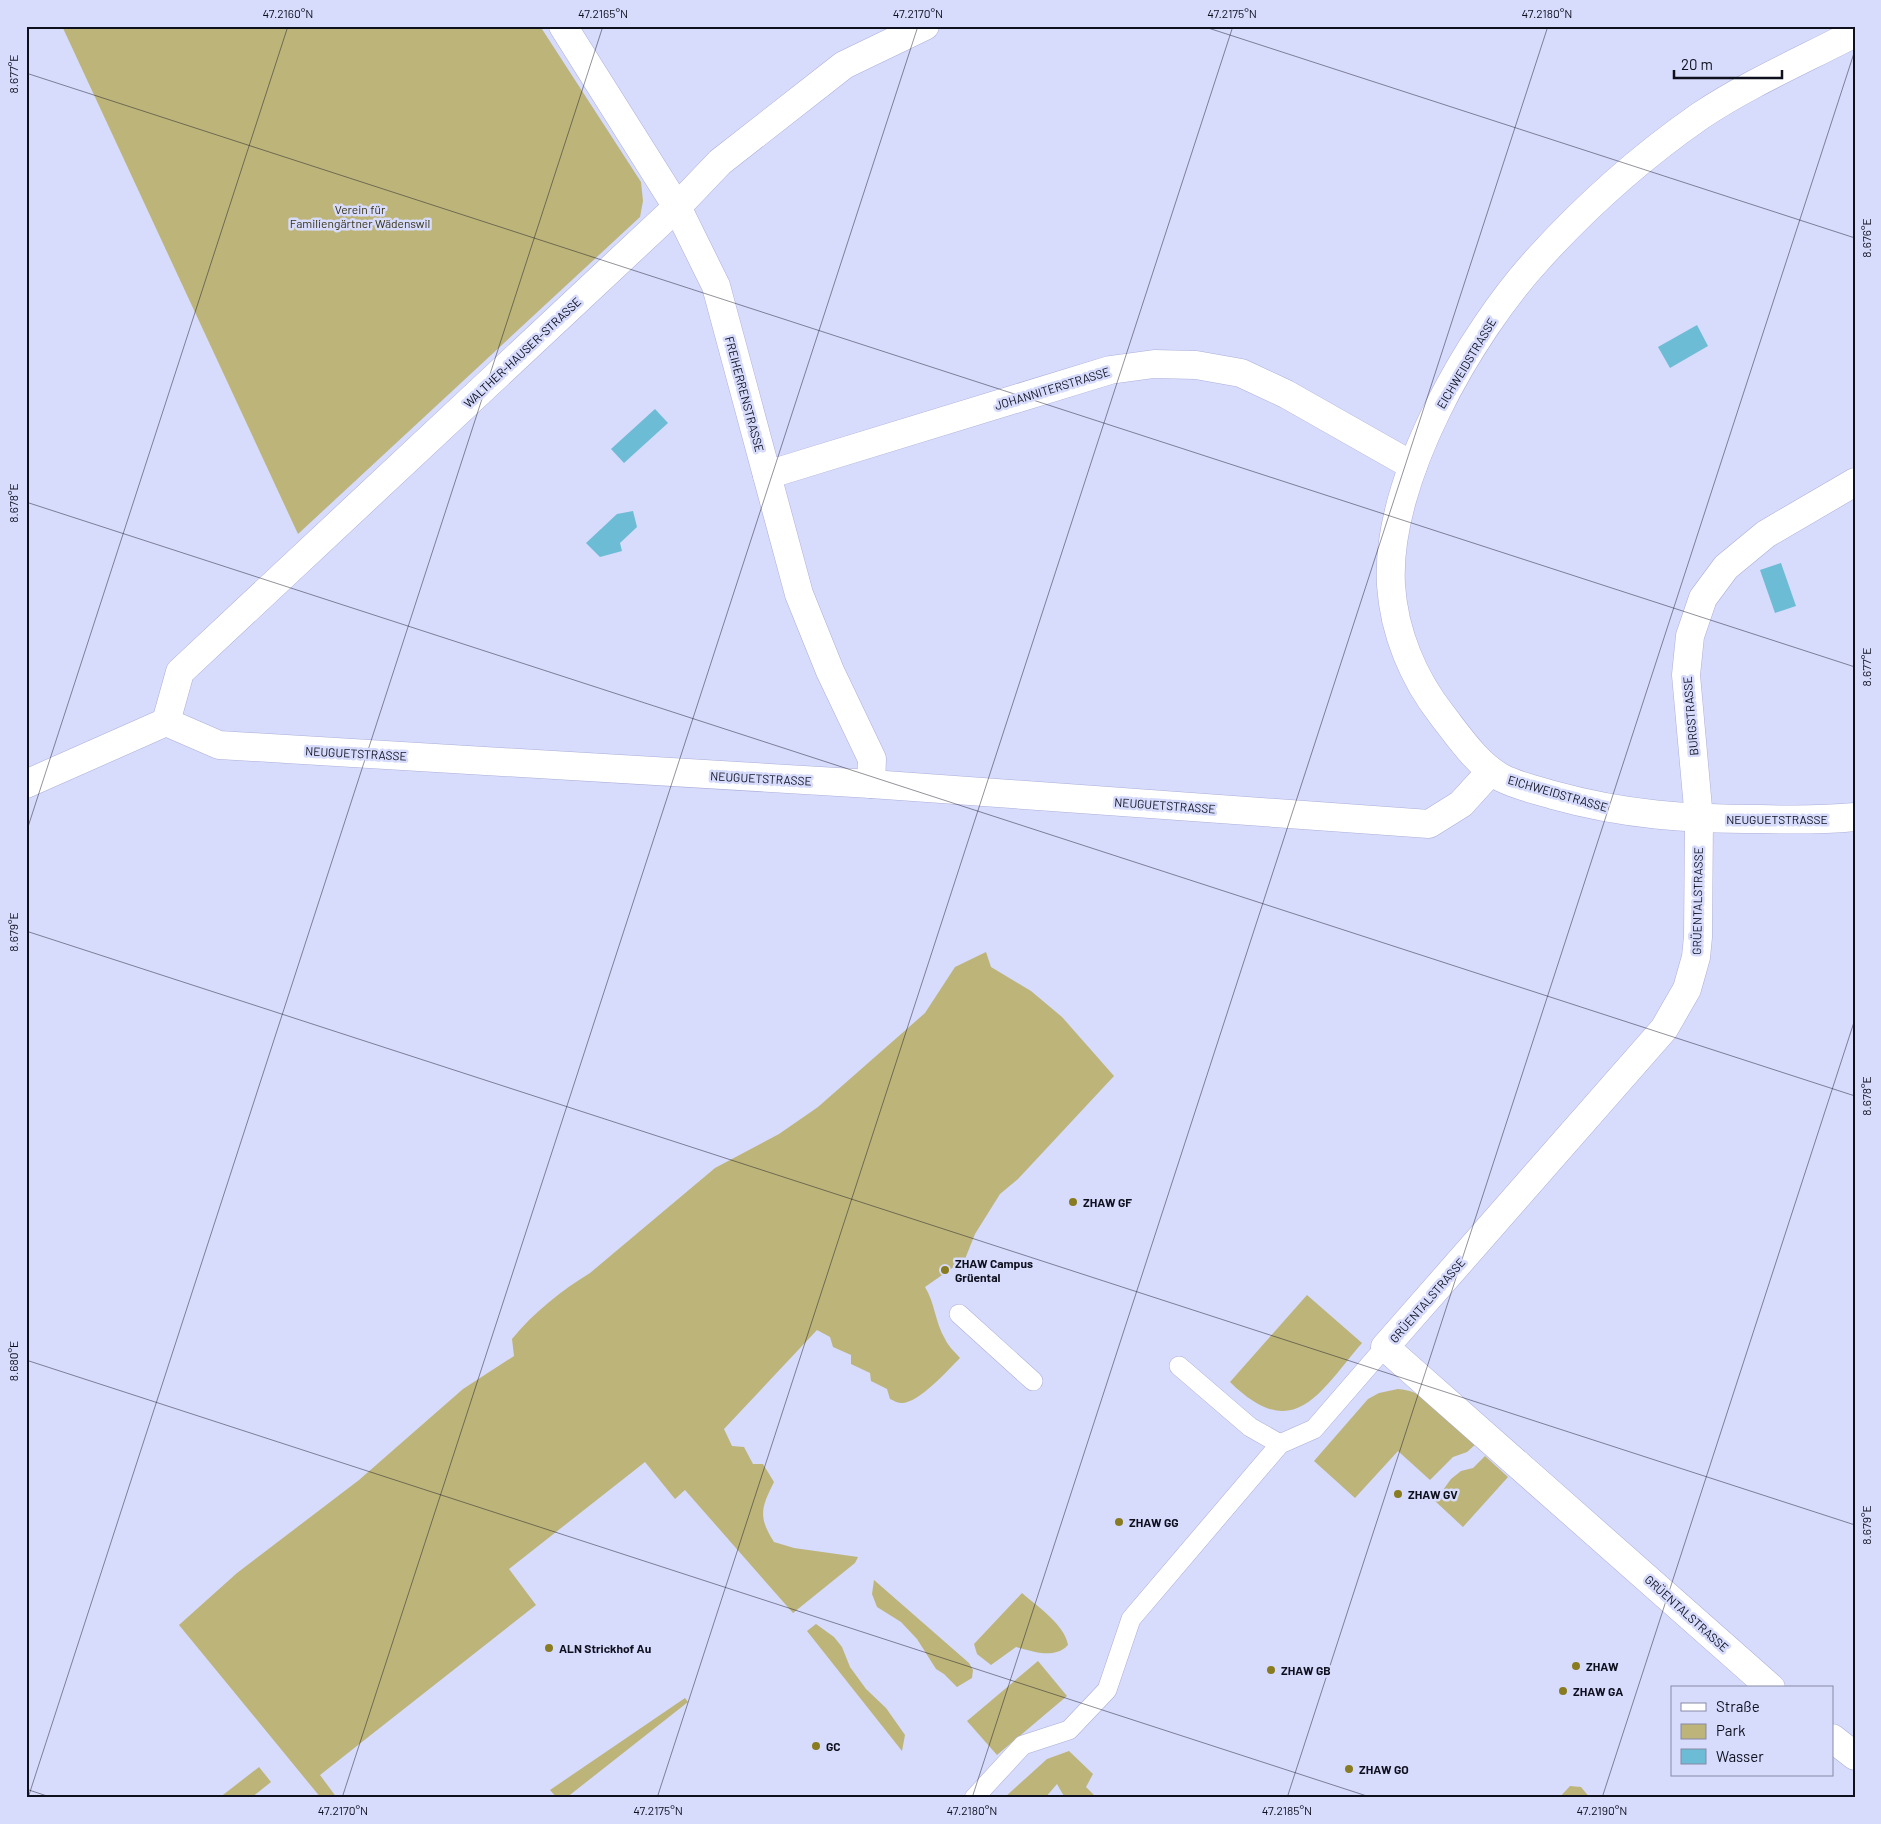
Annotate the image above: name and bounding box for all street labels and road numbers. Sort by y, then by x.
street label: WALTHER-HAUSER-STRASSE [460,294,584,410]
street label: EICHWEIDSTRASSE [1433,315,1499,411]
street label: FREIHERRENSTRASSE [723,335,767,453]
street label: JOHANNITERSTRASSE [993,364,1111,412]
street label: BURGSTRASSE [1680,676,1700,756]
street label: NEUGUETSTRASSE [305,743,407,763]
street label: NEUGUETSTRASSE [710,768,812,788]
street label: EICHWEIDSTRASSE [1506,772,1610,814]
street label: NEUGUETSTRASSE [1114,794,1216,816]
street label: NEUGUETSTRASSE [1726,812,1828,826]
street label: GRÜENTALSTRASSE [1689,847,1705,955]
street label: GRÜENTALSTRASSE [1386,1255,1468,1345]
street label: GRÜENTALSTRASSE [1642,1572,1732,1654]

